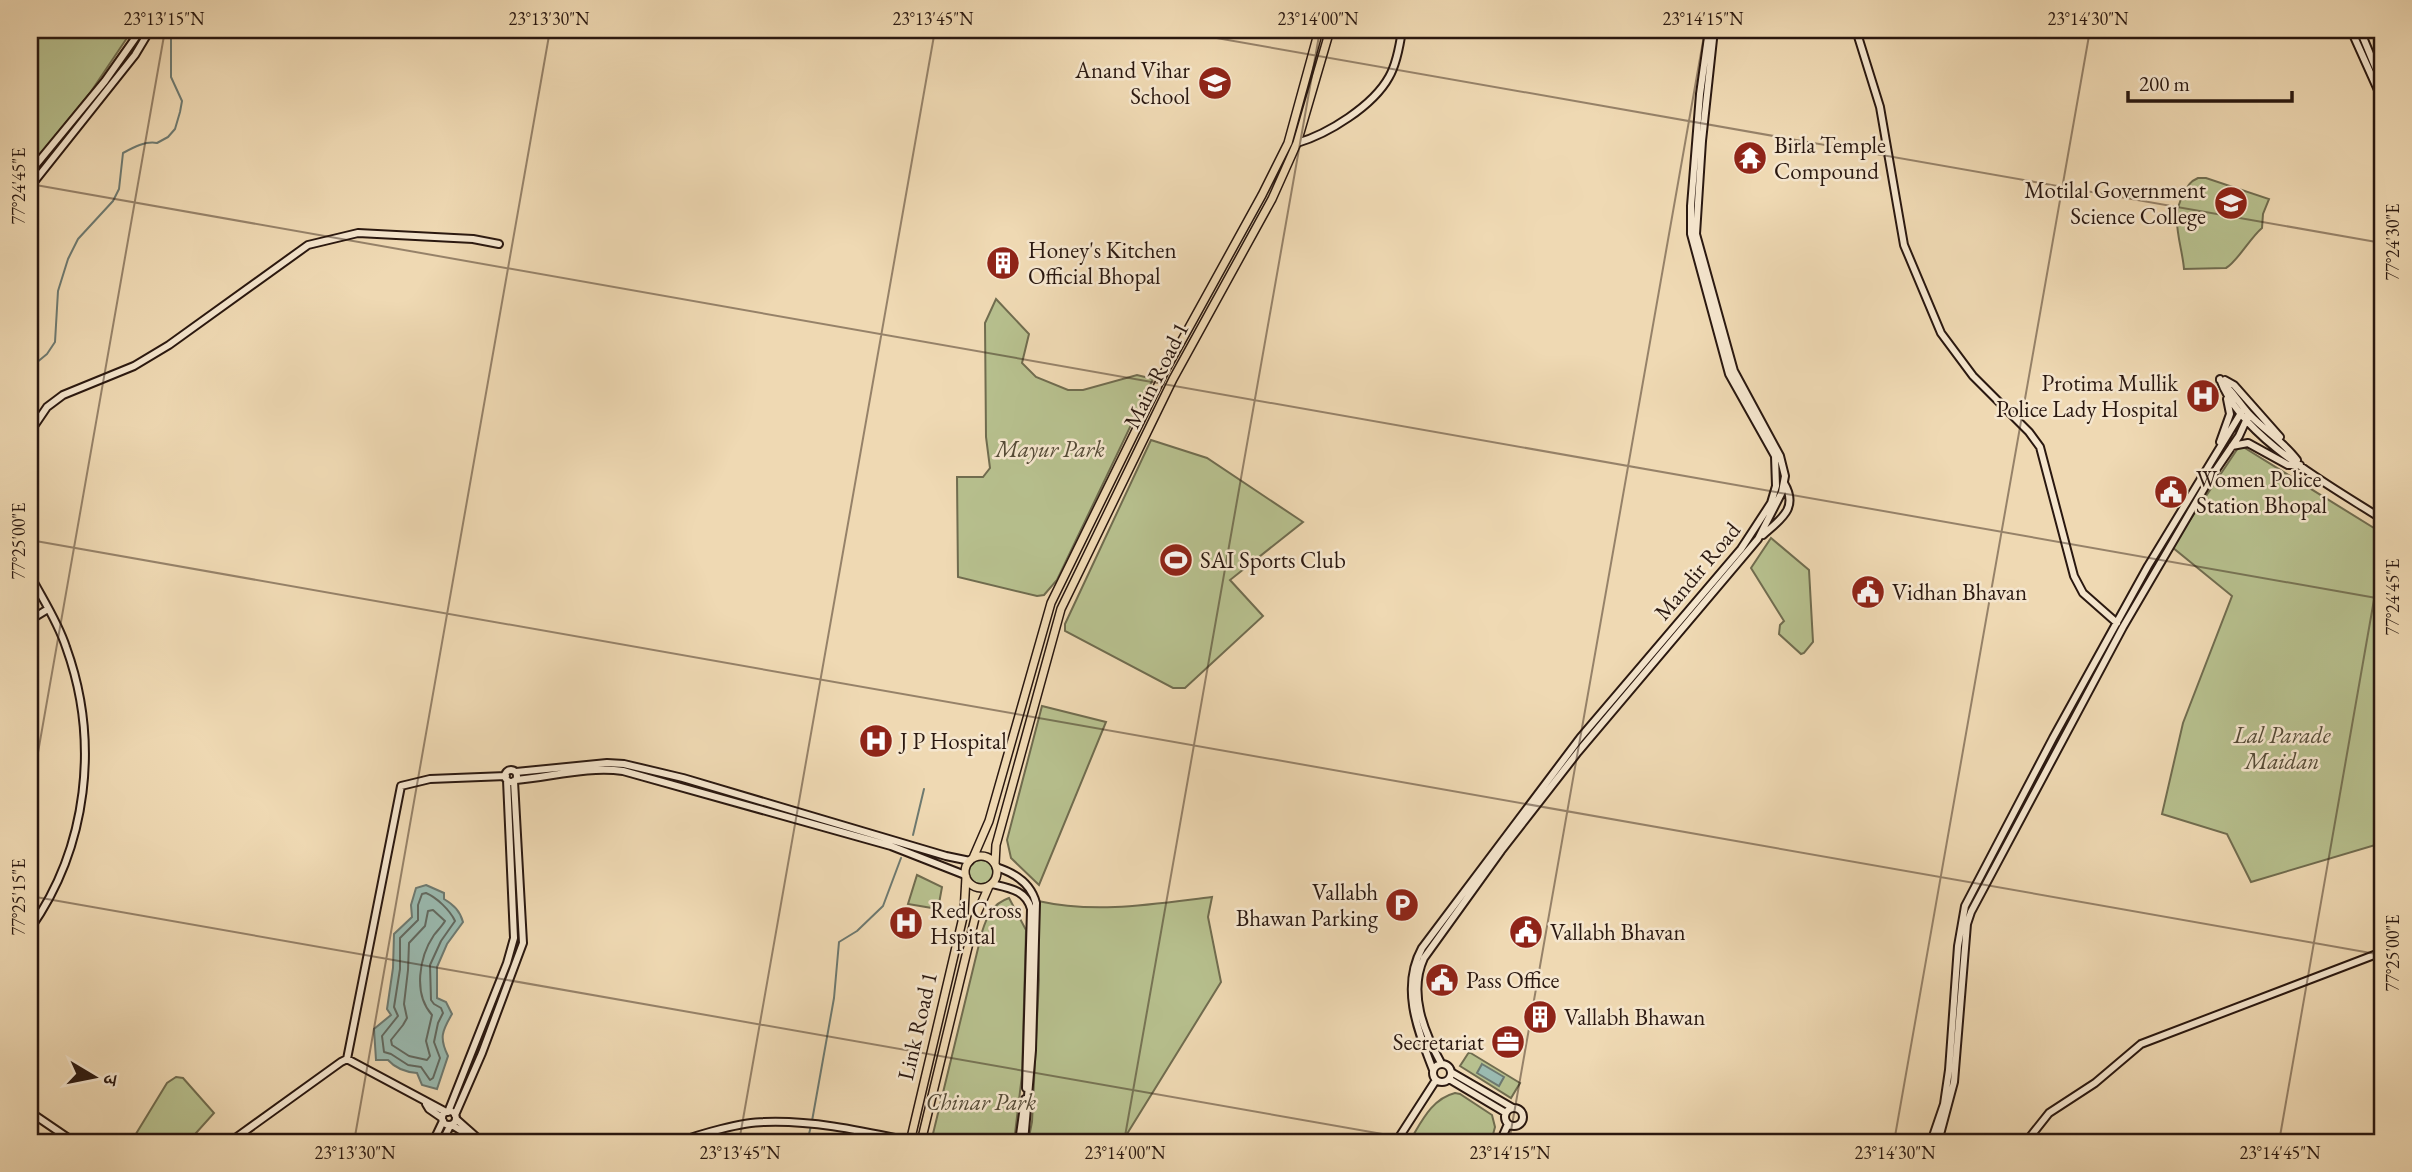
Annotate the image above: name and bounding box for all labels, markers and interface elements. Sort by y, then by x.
text: 23°13'15"N [124,7,205,30]
text: 23°13'30"N [509,7,590,30]
text: 23°13'45"N [893,7,974,30]
text: 23°14'00"N [1278,7,1359,30]
text: 23°14'15"N [1663,7,1744,30]
text: 23°14'30"N [2048,7,2129,30]
place label: Anand Vihar School [1074,55,1190,111]
scale bar [2128,60,2293,104]
school or university icon: Anand Vihar School [1196,64,1234,102]
text: 200 m [2139,70,2190,97]
place label: Birla Temple Compound [1774,130,1886,186]
temple icon: Birla Temple Compound [1731,139,1769,177]
text: 77°24'45"E [7,148,30,224]
place label: Motilal Government Science College [2024,175,2207,231]
school or university icon: Motilal Government Science College [2212,184,2250,222]
text: 77°24'30"E [2381,204,2404,280]
place label: Honey's Kitchen Official Bhopal [1028,235,1177,291]
building icon: Honey's Kitchen Official Bhopal [984,244,1022,282]
street label: Main Road 1 [1116,317,1196,433]
place label: Protima Mullik Police Lady Hospital [1996,368,2179,424]
hospital icon: Protima Mullik Police Lady Hospital [2184,377,2222,415]
park label: Mayur Park [993,434,1105,464]
place label: Women Police Station Bhopal [2196,464,2327,520]
public building icon: Women Police Station Bhopal [2152,473,2190,511]
text: 77°25'00"E [7,503,30,579]
street label: Mandir Road [1647,515,1747,626]
sports icon: SAI Sports Club [1157,541,1195,579]
place label: SAI Sports Club [1200,545,1346,575]
text: 77°24'45"E [2381,559,2404,635]
public building icon: Vidhan Bhavan [1849,573,1887,611]
place label: Vidhan Bhavan [1892,577,2027,607]
park label: Lal Parade Maidan [2232,720,2332,776]
hospital icon: J P Hospital [857,722,895,760]
place label: J P Hospital [898,726,1007,756]
text: 77°25'15"E [7,859,30,935]
place label: Vallabh Bhawan Parking [1236,877,1379,933]
parking icon: Vallabh Bhawan Parking [1383,886,1421,924]
place label: Red Cross Hspital [930,895,1022,951]
hospital icon: Red Cross Hspital [887,904,925,942]
public building icon: Vallabh Bhavan [1507,913,1545,951]
text: 77°25'00"E [2381,915,2404,991]
place label: Vallabh Bhavan [1550,917,1686,947]
public building icon: Pass Office [1423,961,1461,999]
place label: Pass Office [1466,965,1559,995]
street label: Link Road 1 [890,969,944,1083]
building icon: Vallabh Bhawan [1521,998,1559,1036]
place label: Vallabh Bhawan [1564,1002,1705,1032]
office icon: Secretariat [1489,1023,1527,1061]
place label: Secretariat [1393,1027,1485,1057]
north arrow [60,1042,130,1112]
text: उ [97,1071,124,1088]
park label: Chinar Park [926,1087,1037,1117]
text: 23°13'30"N [315,1141,396,1164]
text: 23°13'45"N [700,1141,781,1164]
text: 23°14'00"N [1085,1141,1166,1164]
text: 23°14'15"N [1470,1141,1551,1164]
text: 23°14'30"N [1855,1141,1936,1164]
text: 23°14'45"N [2240,1141,2321,1164]

